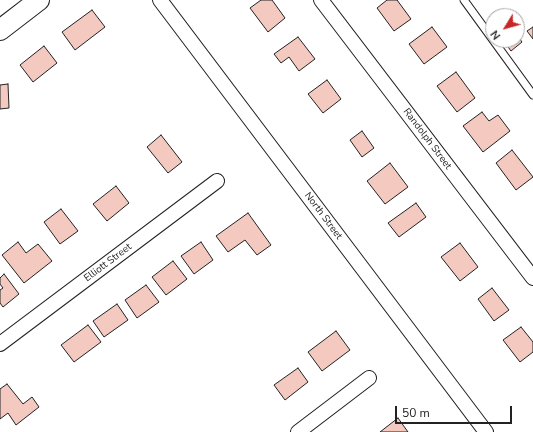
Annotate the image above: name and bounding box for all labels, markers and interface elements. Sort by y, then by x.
north arrow [485,8,525,48]
text: N [487,27,504,43]
street label: Randolph Street [400,106,454,172]
street label: North Street [301,190,345,242]
street label: Elliott Street [82,241,134,285]
scale bar [397,398,514,424]
text: 50 m [402,405,430,421]

